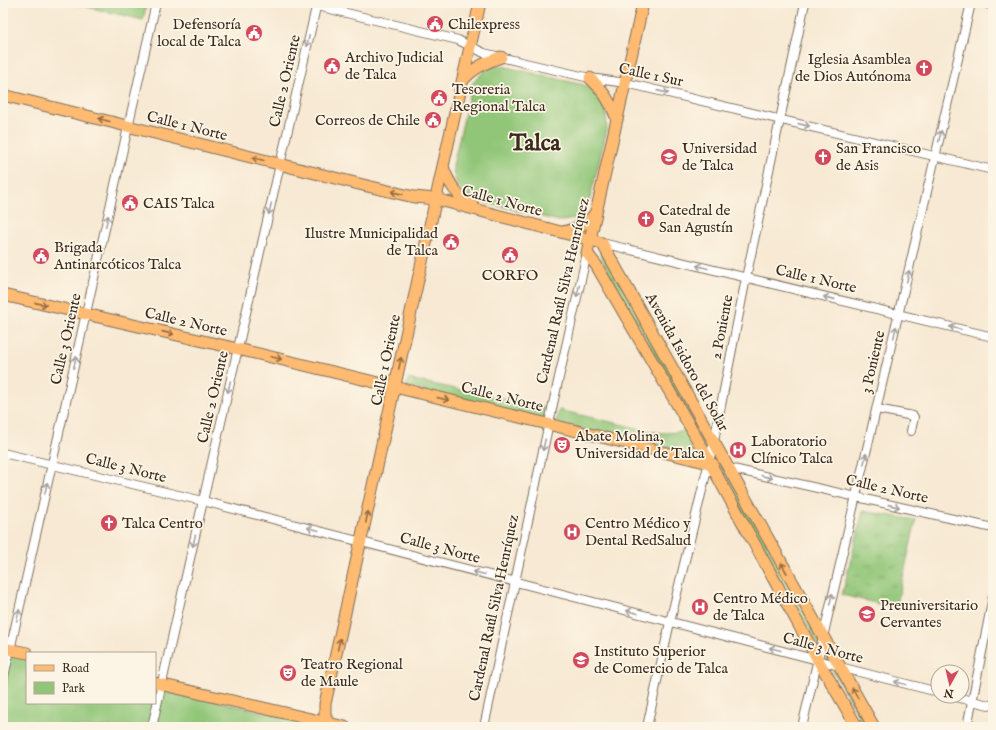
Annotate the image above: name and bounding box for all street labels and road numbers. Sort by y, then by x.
street label: Calle 2 Oriente [265,33,305,129]
street label: Calle 1 Sur [617,59,685,91]
street label: Calle 1 Norte [145,107,229,145]
street label: Calle 1 Norte [460,181,544,221]
street label: Cardenal Raúl Silva Henríquez [532,196,594,386]
street label: Calle 1 Norte [774,260,858,298]
street label: Avenida Isidoro del Solar [640,288,733,435]
street label: Calle 3 Oriente [46,291,86,387]
street label: 2 Poniente [706,293,738,361]
street label: Calle 2 Norte [143,303,229,341]
street label: Calle 1 Oriente [367,312,405,408]
street label: 3 Poniente [857,329,889,395]
street label: Calle 2 Oriente [193,349,233,445]
street label: Calle 2 Norte [459,378,545,416]
street label: Calle 3 Norte [84,449,168,487]
street label: Calle 2 Norte [844,470,930,508]
street label: Cardenal Raúl Silva Henríquez [465,513,523,703]
street label: Calle 3 Norte [398,528,482,568]
street label: Calle 3 Norte [781,628,865,668]

